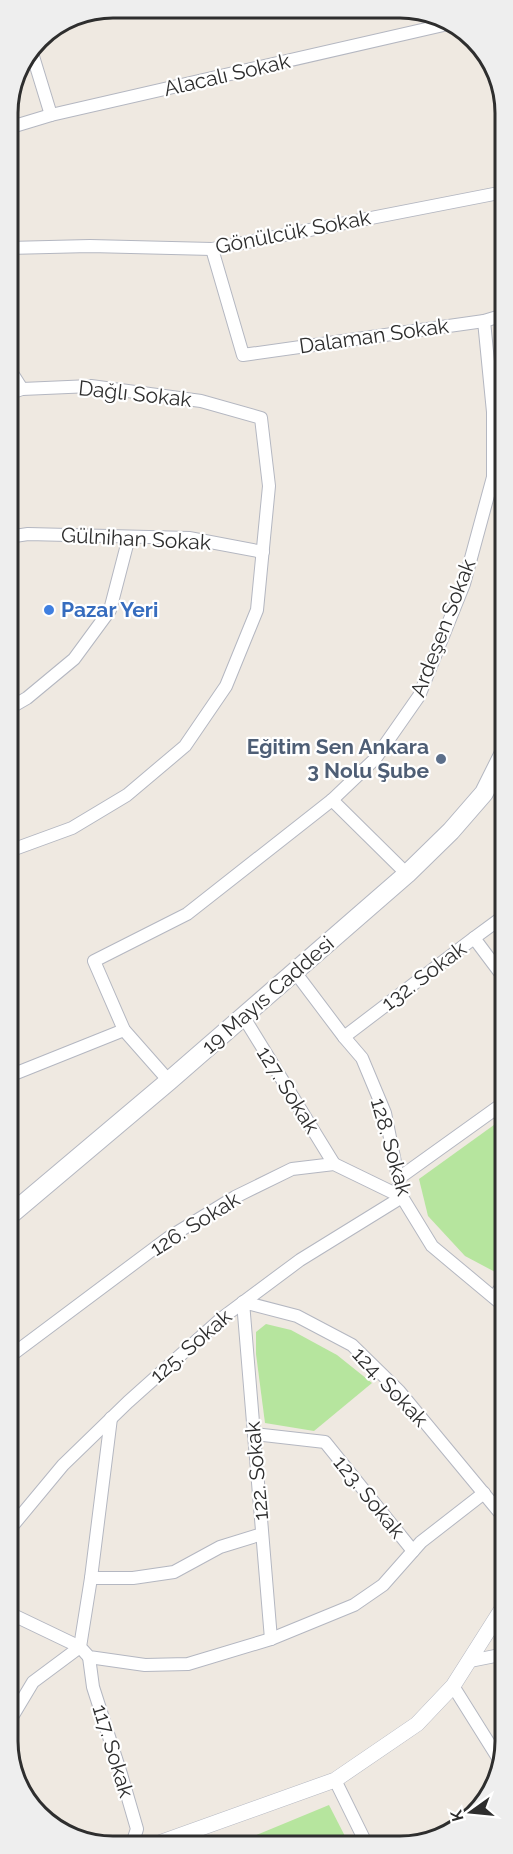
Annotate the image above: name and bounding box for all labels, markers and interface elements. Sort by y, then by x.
street label: Alacalı Sokak [161,48,292,101]
street label: Gönülcük Sokak [213,204,373,259]
street label: Dalaman Sokak [298,313,450,358]
street label: Dağlı Sokak [77,375,193,412]
street label: Gülnihan Sokak [60,522,212,555]
street label: Ardeşen Sokak [405,555,480,700]
place label: Pazar Yeri [61,597,158,622]
marker: Pazar Yeri [42,603,56,617]
place label: Eğitim Sen Ankara 3 Nolu Şube [247,734,429,783]
marker: Eğitim Sen Ankara 3 Nolu Şube [434,752,448,766]
street label: 19 Mayıs Caddesi [197,931,339,1059]
street label: 132. Sokak [376,936,471,1015]
street label: 127. Sokak [252,1042,325,1138]
street label: 128. Sokak [366,1095,417,1199]
street label: 126. Sokak [145,1186,244,1261]
street label: 125. Sokak [145,1304,236,1388]
street label: 124. Sokak [347,1342,433,1432]
street label: 122. Sokak [240,1421,273,1521]
street label: 123. Sokak [328,1450,410,1543]
street label: 117. Sokak [87,1701,139,1800]
north arrow [441,1782,501,1842]
text: K [446,1808,468,1823]

